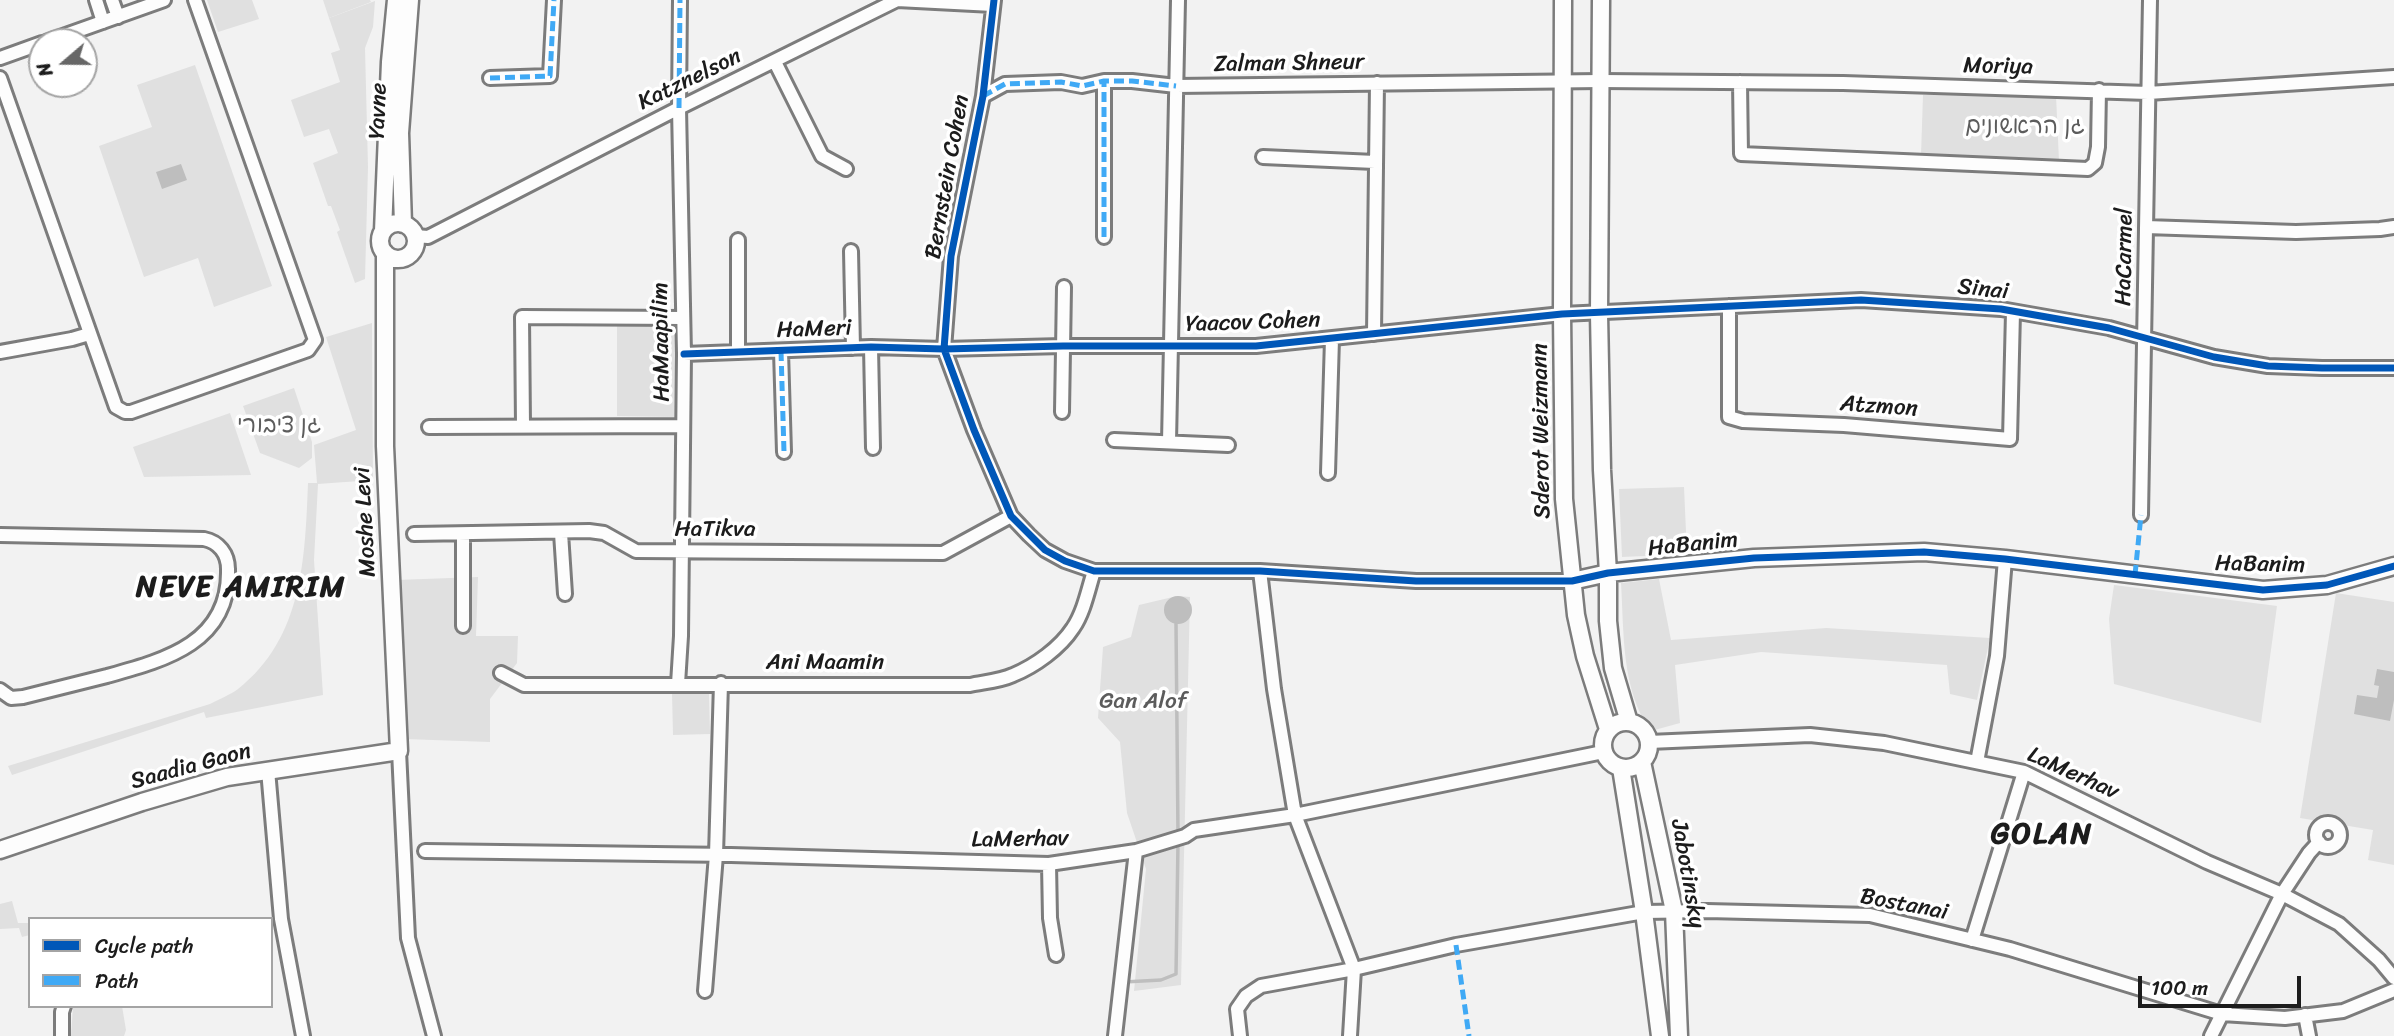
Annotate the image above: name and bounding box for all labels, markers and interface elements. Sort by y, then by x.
north arrow [28,28,98,98]
street label: Katznelson [634,43,746,117]
street label: Zalman Shneur [1213,49,1365,79]
street label: Moriya [1963,53,2033,81]
text: N [27,58,62,82]
street label: Yavne [364,82,394,140]
street label: Bernstein Cohen [920,93,976,261]
park label: גן הראשונים [1965,113,2085,141]
street label: HaCarmel [2110,208,2140,306]
street label: Sinai [1956,274,2010,306]
street label: HaMaapilim [647,282,677,402]
street label: Yaacov Cohen [1185,307,1321,339]
street label: HaMeri [776,315,852,345]
street label: Sderot Weizmann [1527,343,1557,519]
street label: Atzmon [1839,391,1919,423]
park label: גן ציבורי [237,412,321,440]
street label: Moshe Levi [349,466,383,578]
street label: HaTikva [675,516,755,544]
street label: HaBanim [1647,527,1739,563]
street label: HaBanim [2215,550,2305,580]
district label: NEVE AMIRIM [139,570,343,606]
street label: Ani Maamin [766,649,884,677]
park label: Gan Alof [1099,688,1187,716]
street label: Saadia Gaon [128,738,254,796]
street label: LaMerhav [2023,742,2123,806]
street label: Jabotinsky [1664,817,1710,931]
district label: GOLAN [1991,817,2093,853]
street label: LaMerhav [971,825,1069,855]
street label: Bostanai [1858,883,1950,927]
legend [28,917,273,1008]
text: Cycle path [95,927,194,965]
text: Path [95,962,138,1000]
scale bar [2142,962,2305,1006]
text: 100 m [2151,969,2208,1007]

